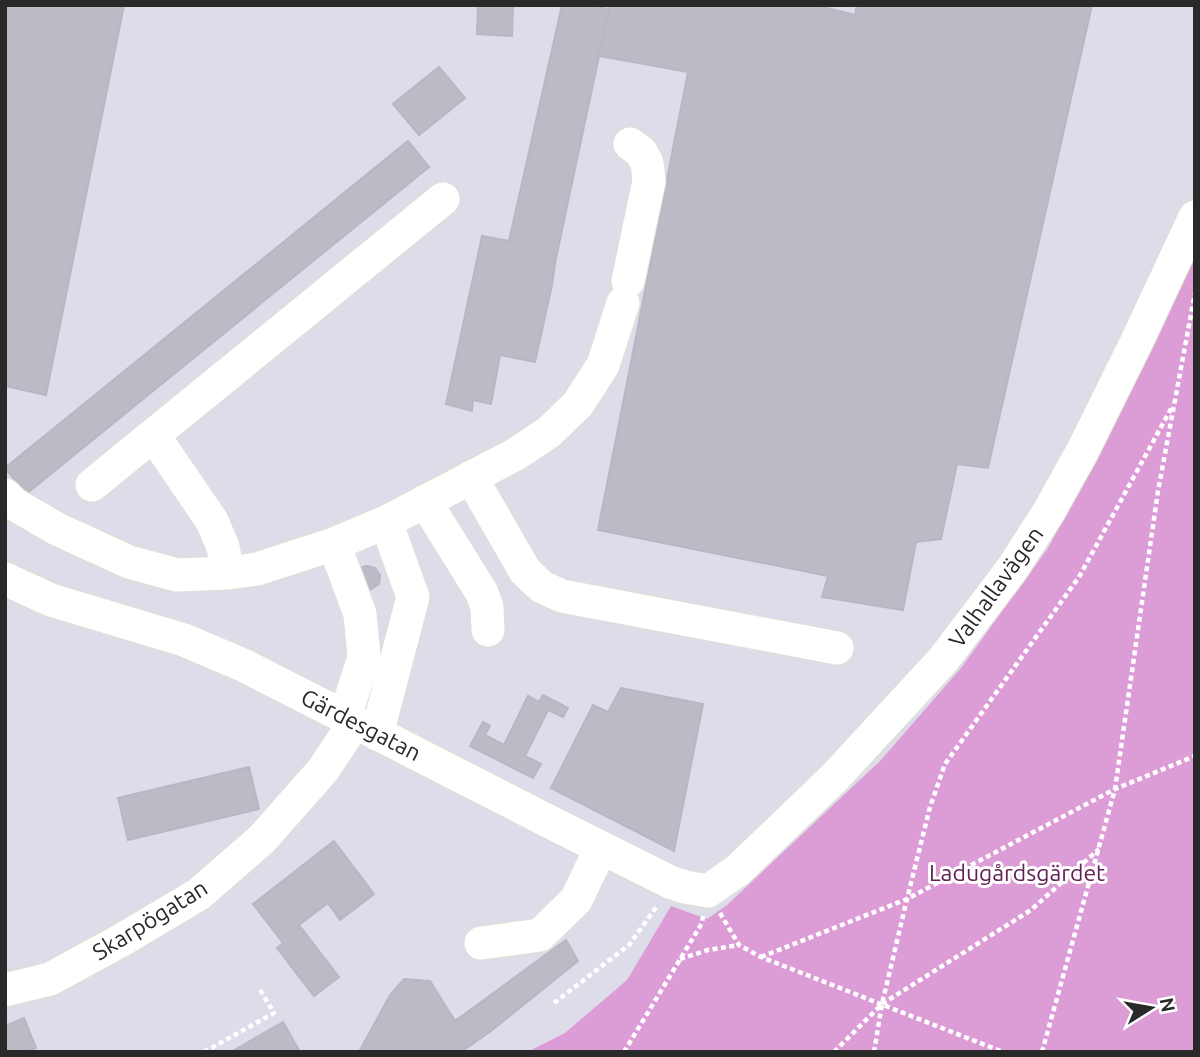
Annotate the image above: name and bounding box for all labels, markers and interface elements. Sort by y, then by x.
street label: Valhallavägen [943,522,1048,652]
street label: Gärdesgatan [297,684,425,765]
park label: Ladugårdsgärdet [929,860,1105,885]
street label: Skarpögatan [88,875,212,965]
north arrow [1116,973,1186,1043]
text: N [1156,996,1180,1014]

